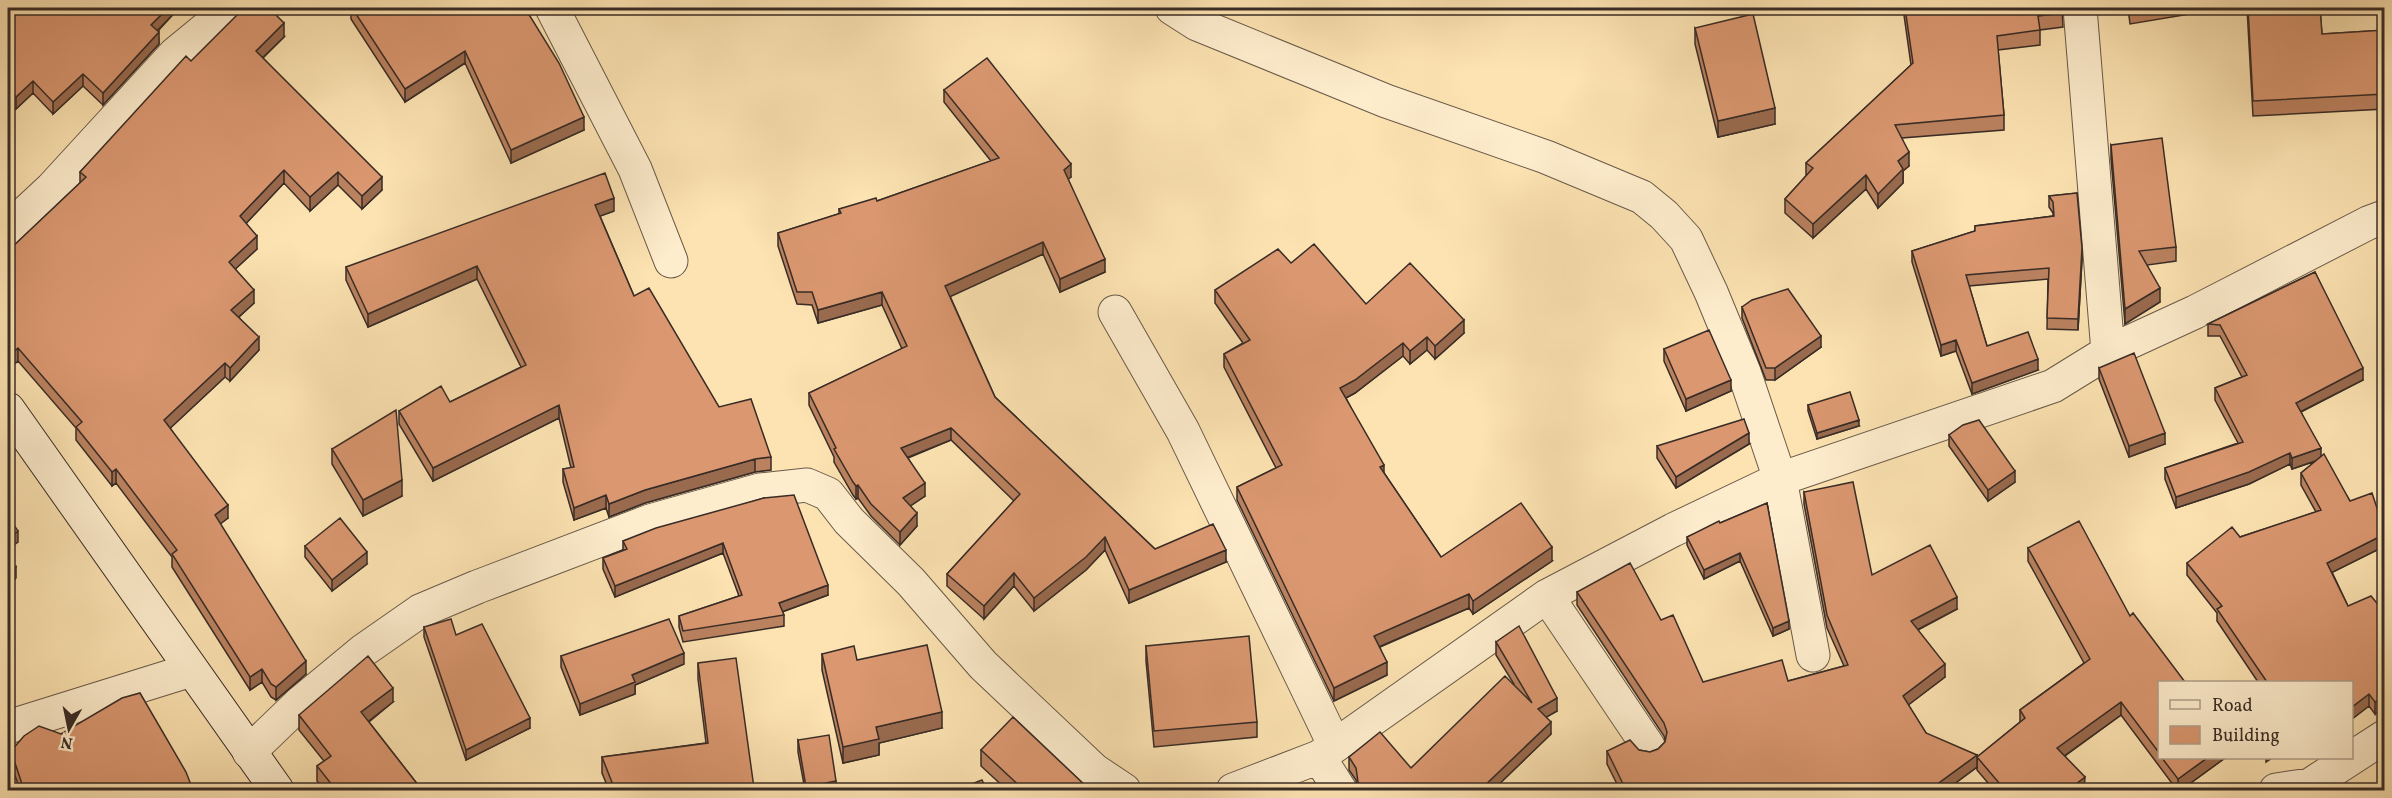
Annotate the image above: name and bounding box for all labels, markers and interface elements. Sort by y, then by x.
legend [2158,681,2353,759]
text: Road [2212,694,2253,719]
north arrow [39,699,99,759]
text: Building [2212,724,2280,749]
text: N [59,730,74,754]

